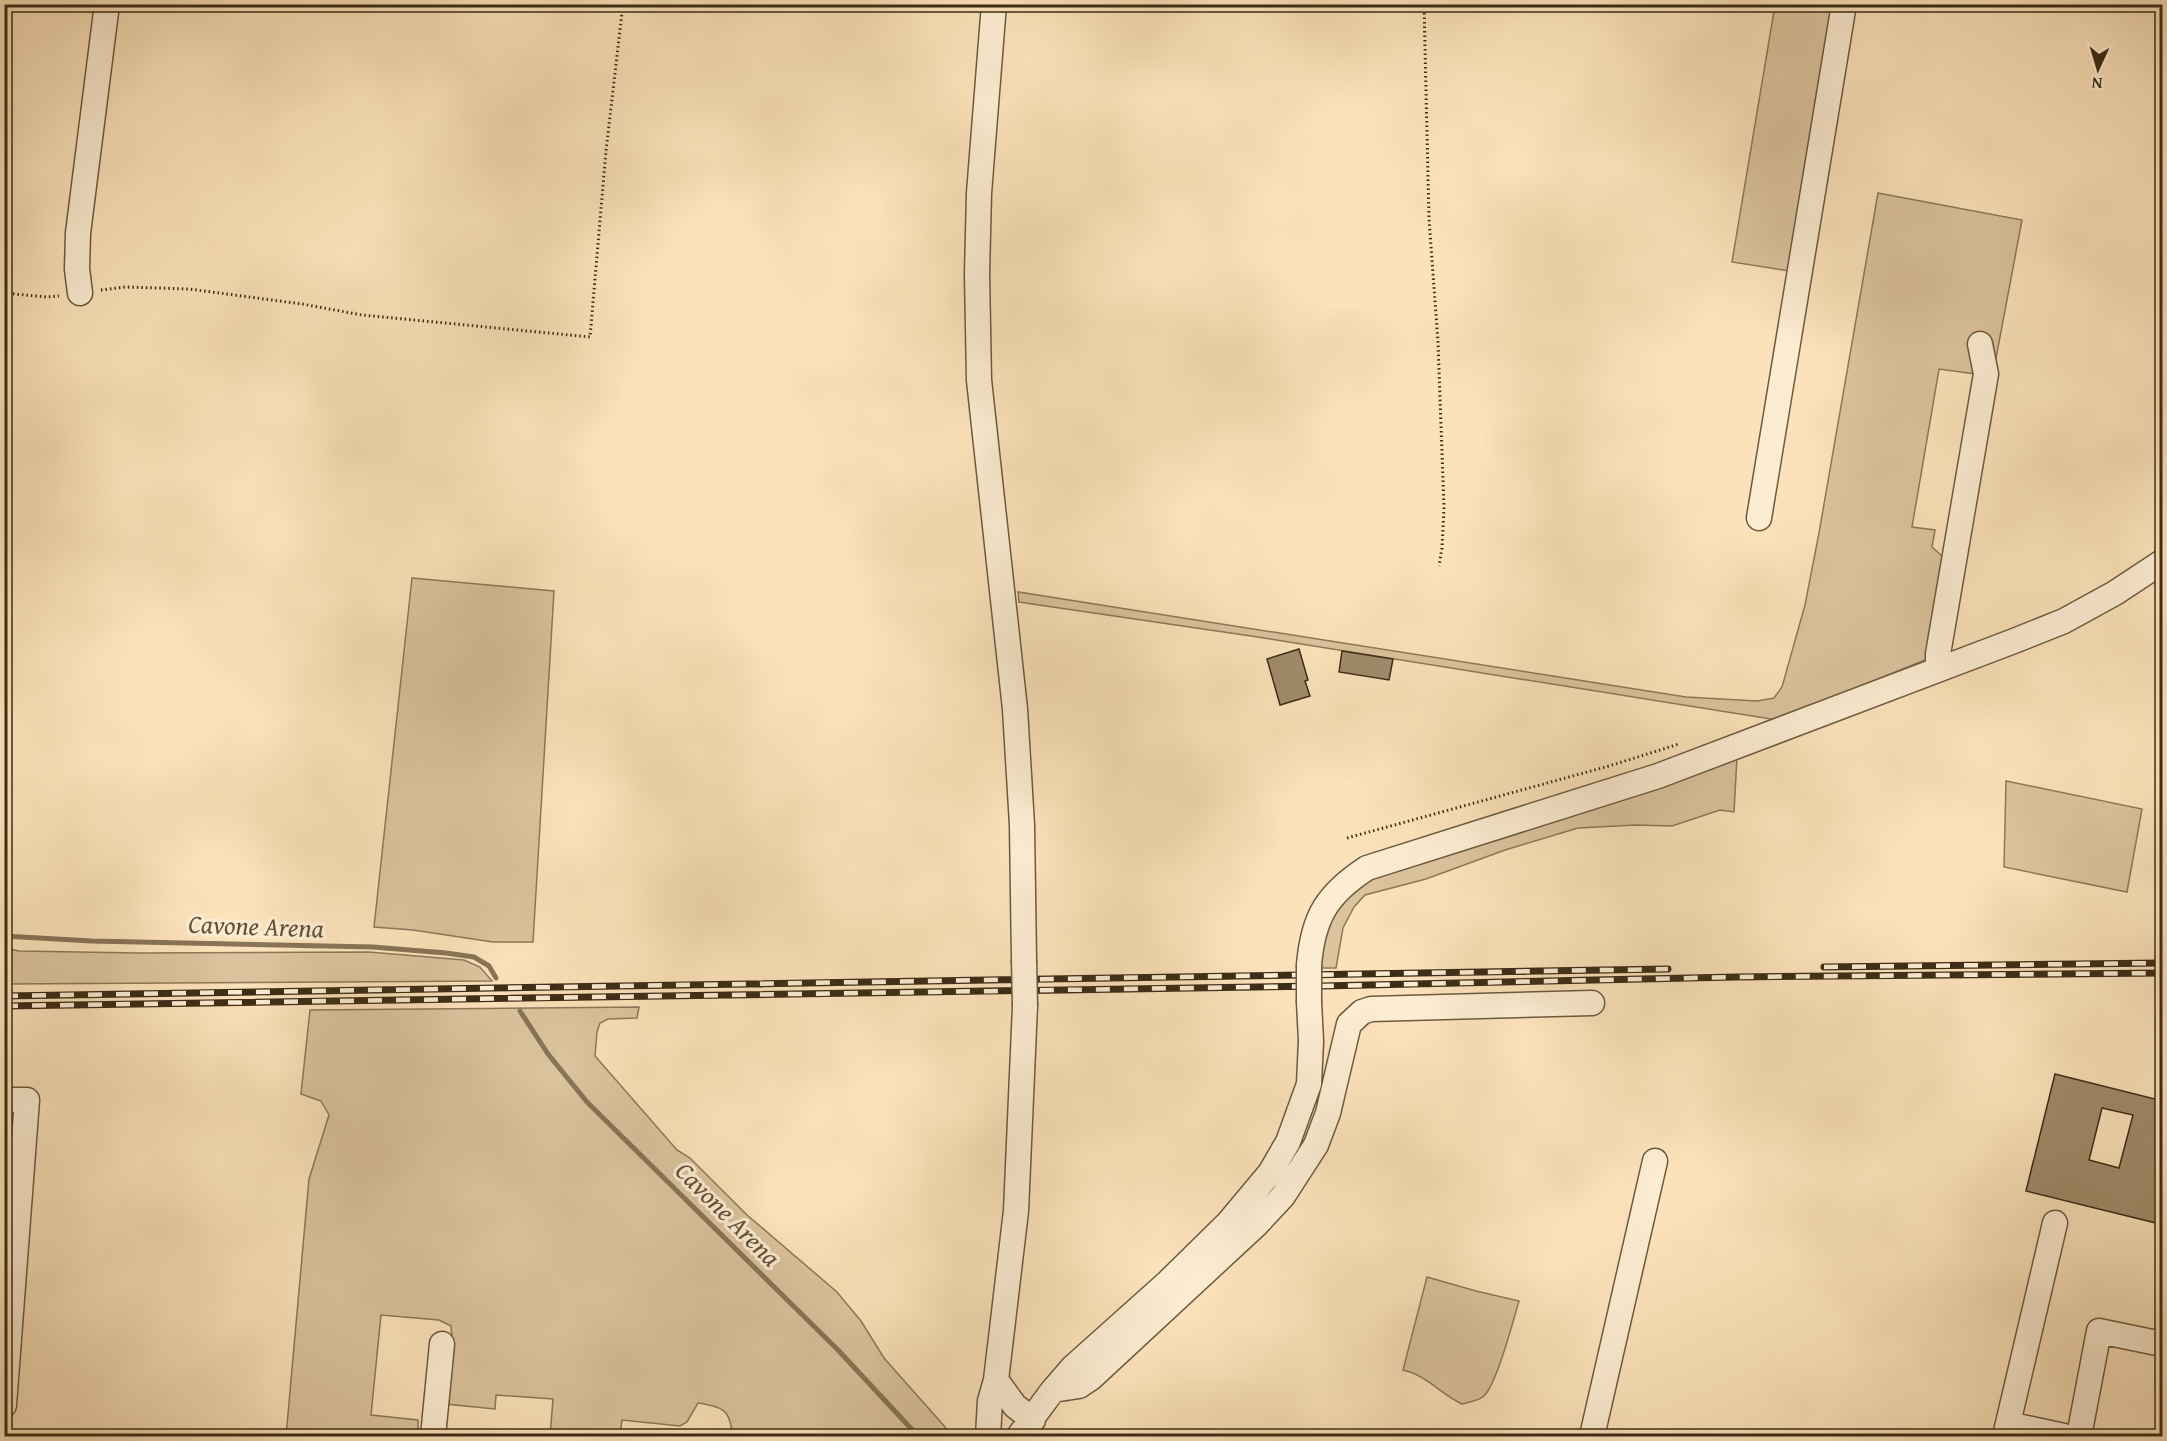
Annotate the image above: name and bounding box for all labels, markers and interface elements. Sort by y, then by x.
north arrow [2068,39,2128,99]
text: N [2090,72,2103,96]
water label: Cavone Arena [188,904,324,947]
water label: Cavone Arena [667,1152,790,1275]

